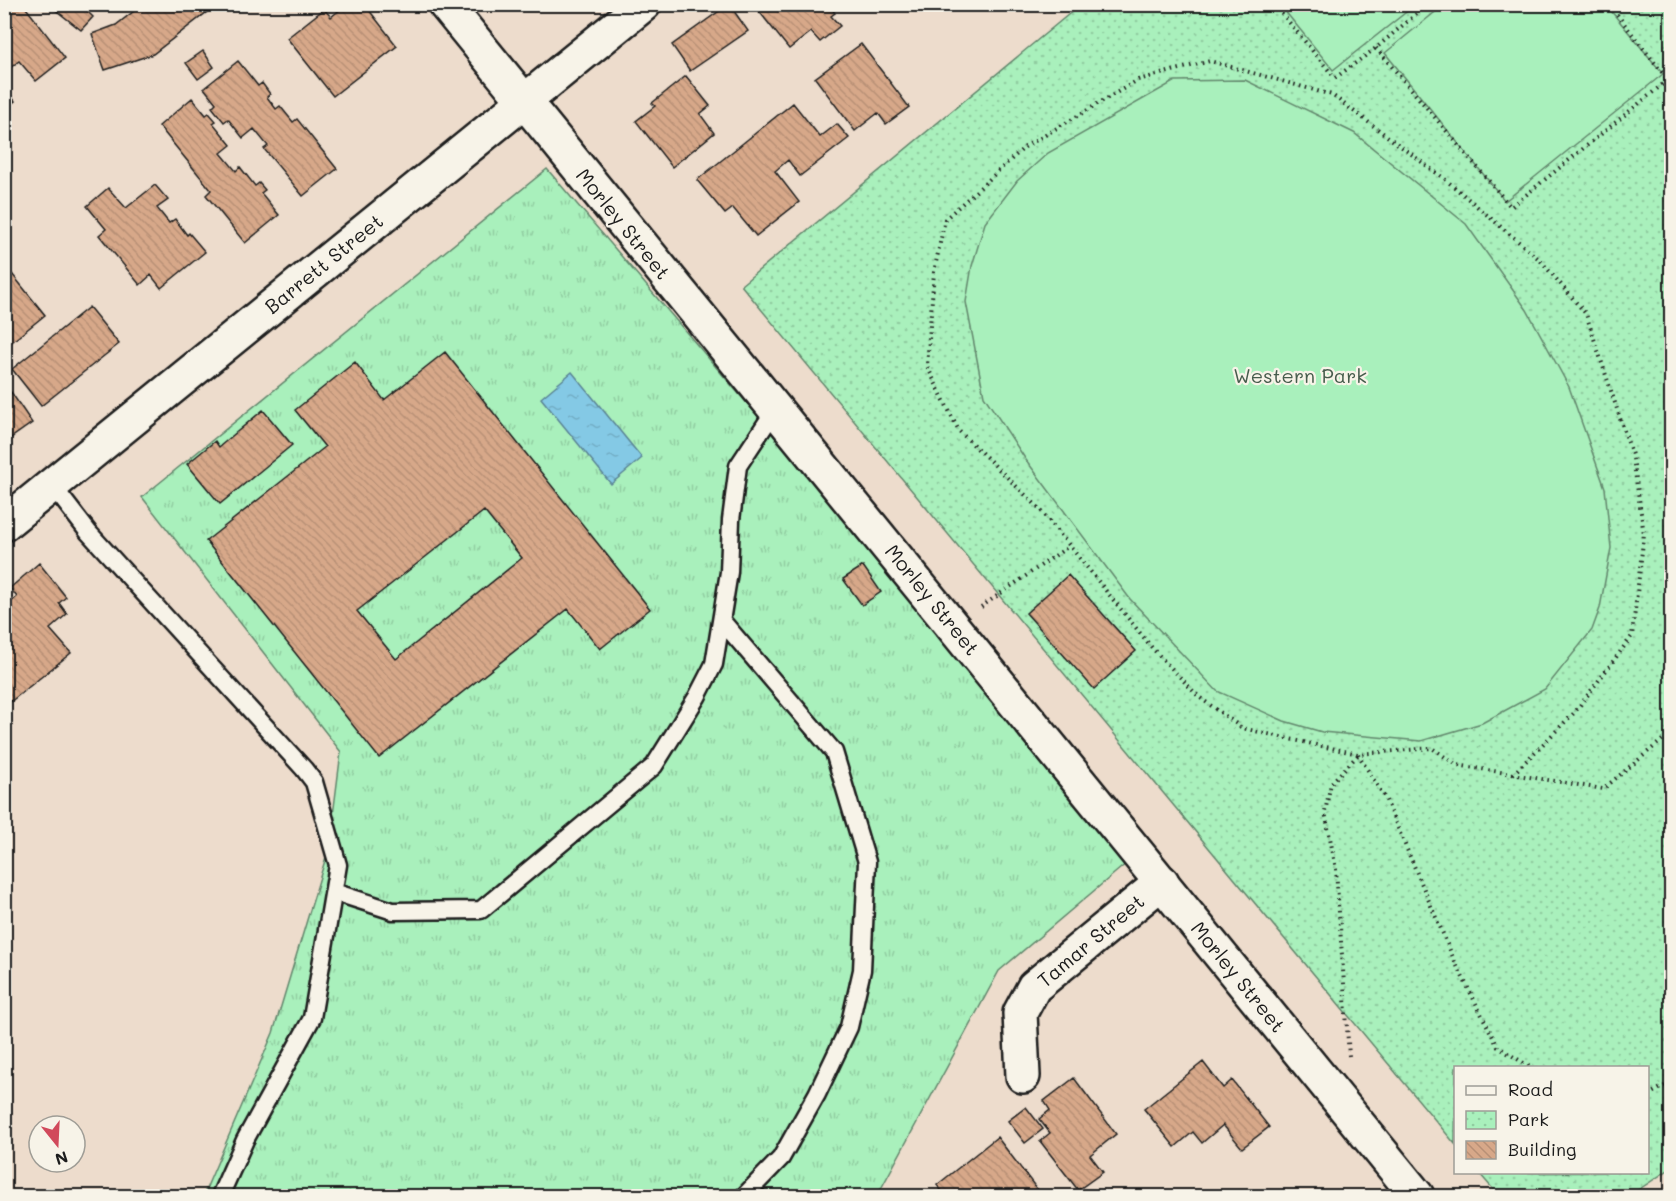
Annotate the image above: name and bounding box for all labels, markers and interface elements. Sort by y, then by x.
street label: Morley Street [571,162,677,284]
street label: Barrett Street [259,207,388,319]
park label: Western Park [1233,362,1367,388]
street label: Morley Street [880,538,986,660]
street label: Tamar Street [1031,888,1149,993]
street label: Morley Street [1186,915,1292,1037]
legend [1454,1066,1649,1174]
text: Road [1508,1077,1553,1101]
text: Park [1508,1107,1549,1131]
north arrow [27,1114,87,1174]
text: Building [1508,1137,1576,1161]
text: N [53,1147,71,1171]

